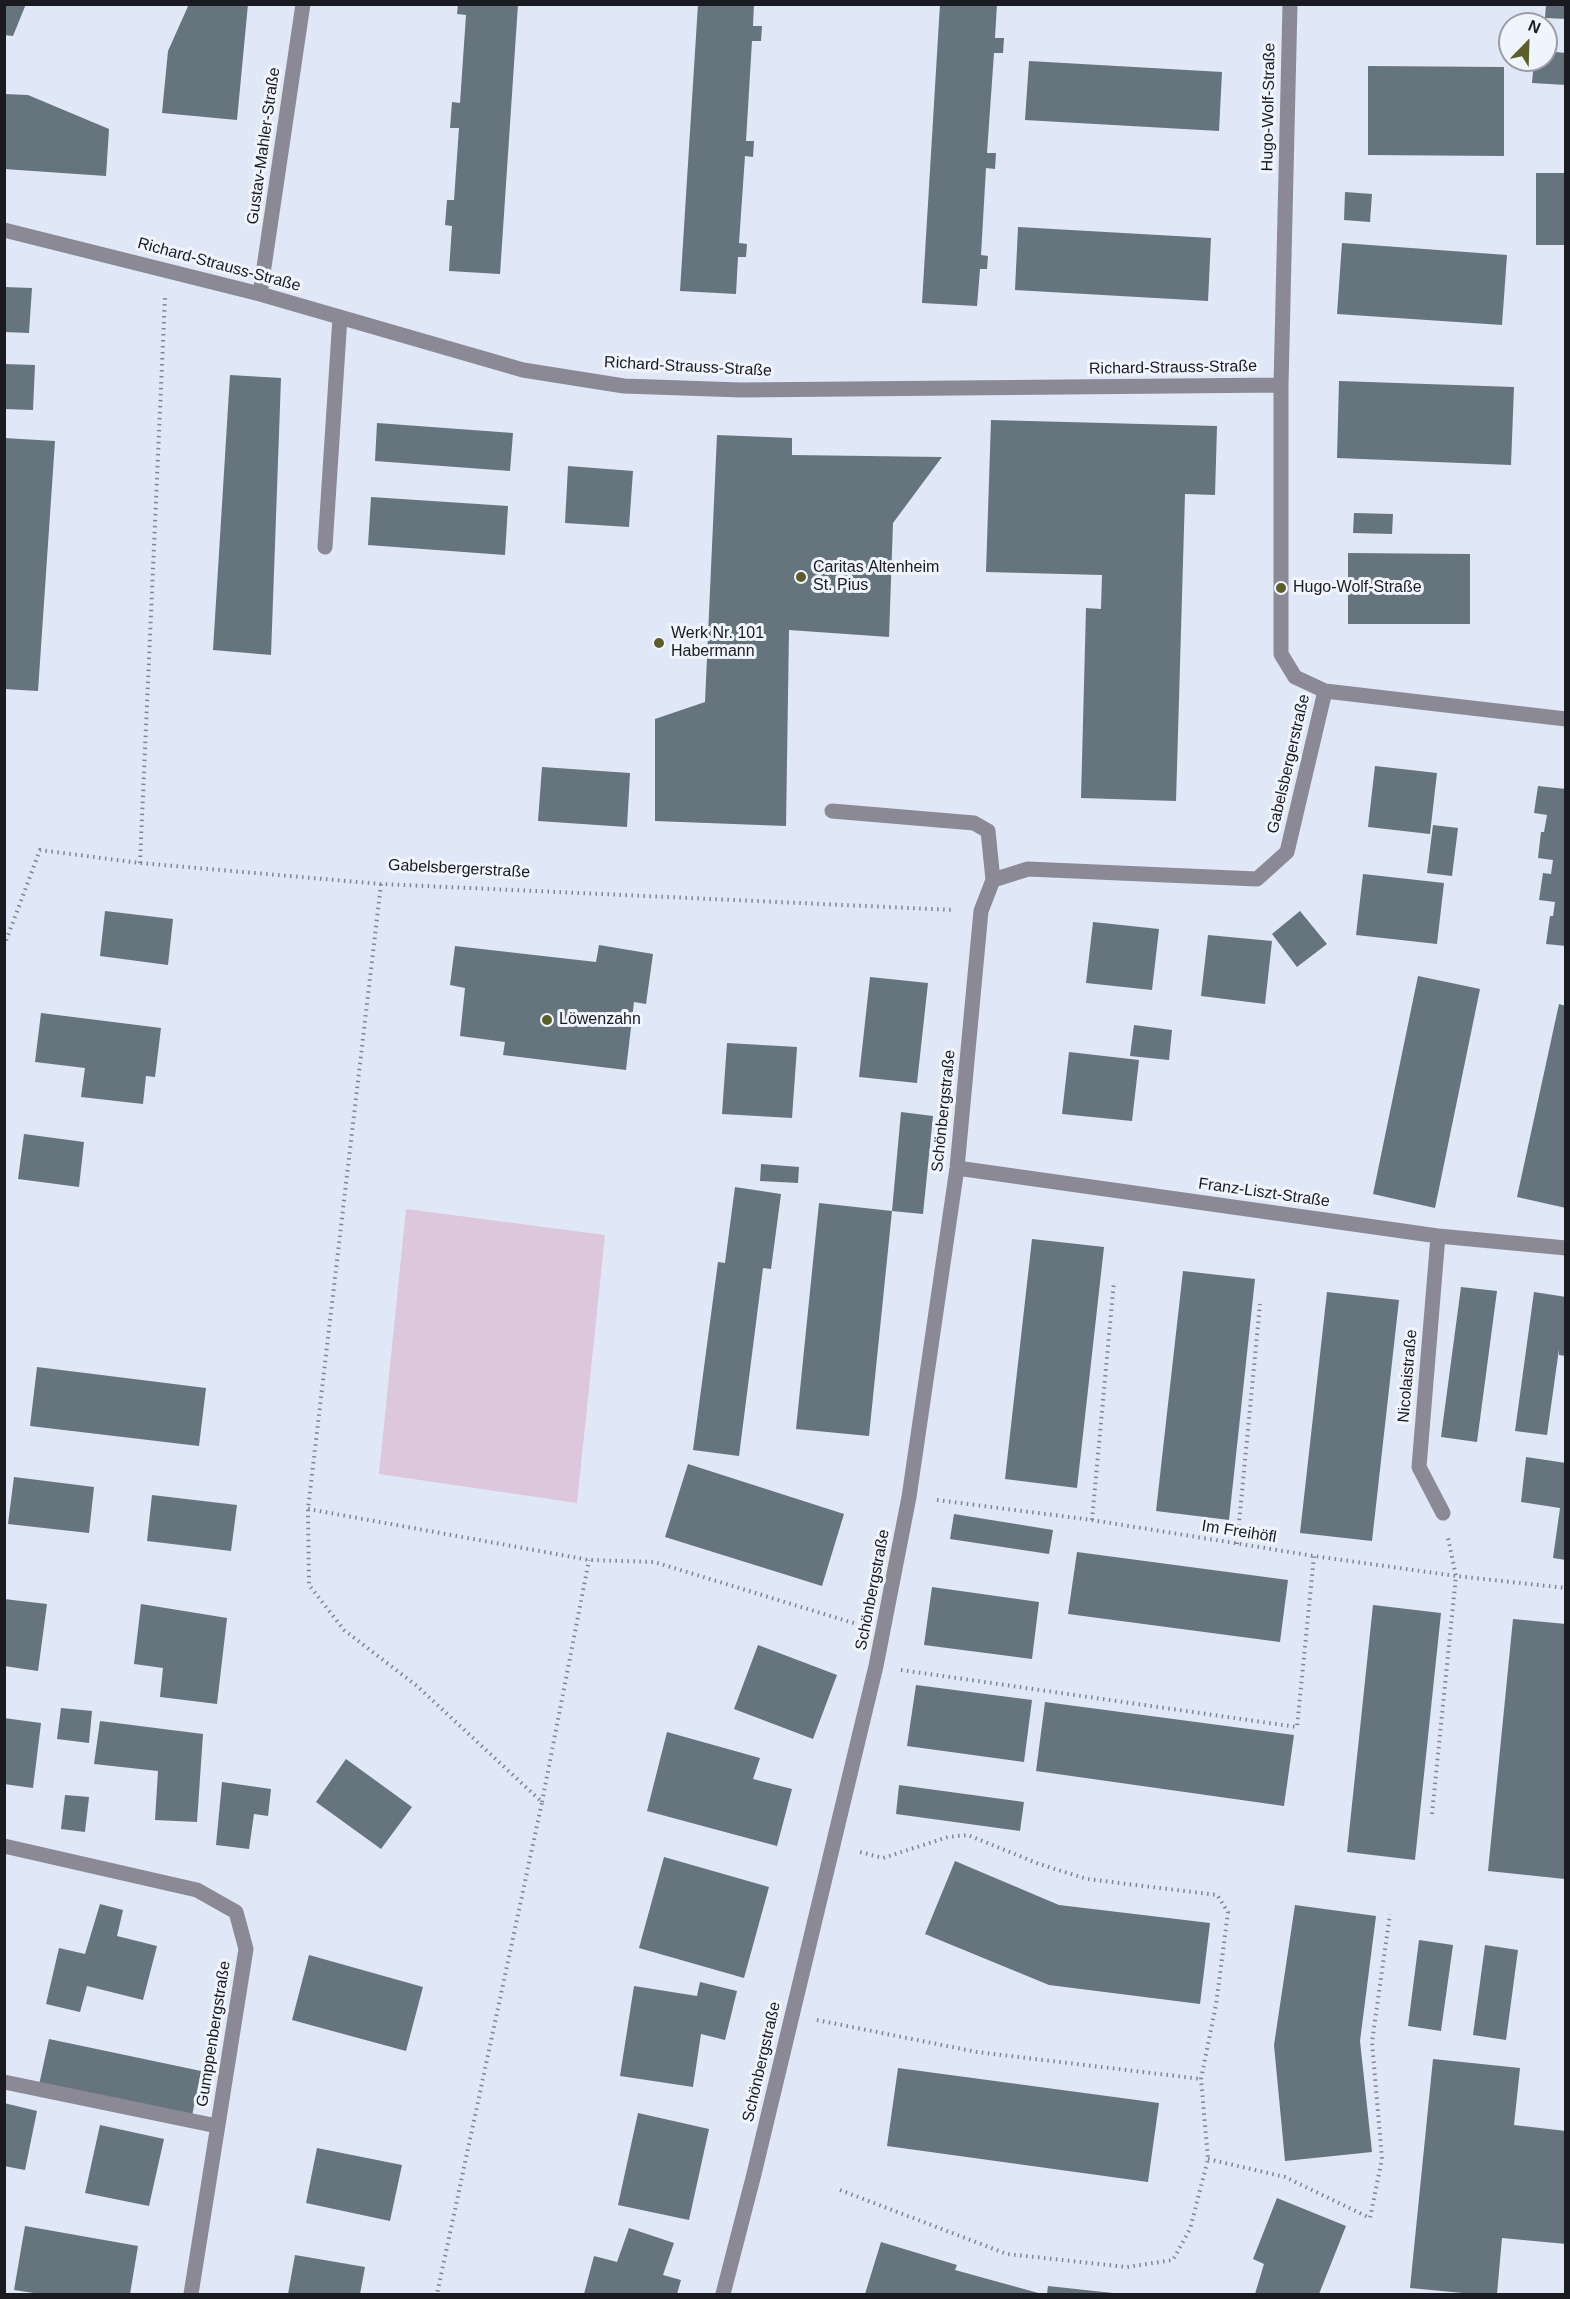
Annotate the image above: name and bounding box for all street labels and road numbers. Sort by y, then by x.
street label: Hugo-Wolf-Straße [1258,43,1280,171]
street label: Gustav-Mahler-Straße [243,66,285,226]
street label: Richard-Strauss-Straße [135,234,303,296]
street label: Richard-Strauss-Straße [604,353,772,381]
street label: Richard-Strauss-Straße [1089,357,1257,379]
street label: Gabelsbergerstraße [1264,693,1314,835]
street label: Gabelsbergerstraße [387,856,531,882]
street label: Schönbergstraße [928,1049,960,1173]
street label: Franz-Liszt-Straße [1197,1174,1331,1212]
street label: Nicolaistraße [1394,1329,1422,1423]
street label: Im Freihöfl [1200,1517,1278,1547]
street label: Schönbergstraße [852,1528,894,1652]
street label: Gumppenbergstraße [193,1960,235,2108]
street label: Schönbergstraße [739,2000,785,2124]

